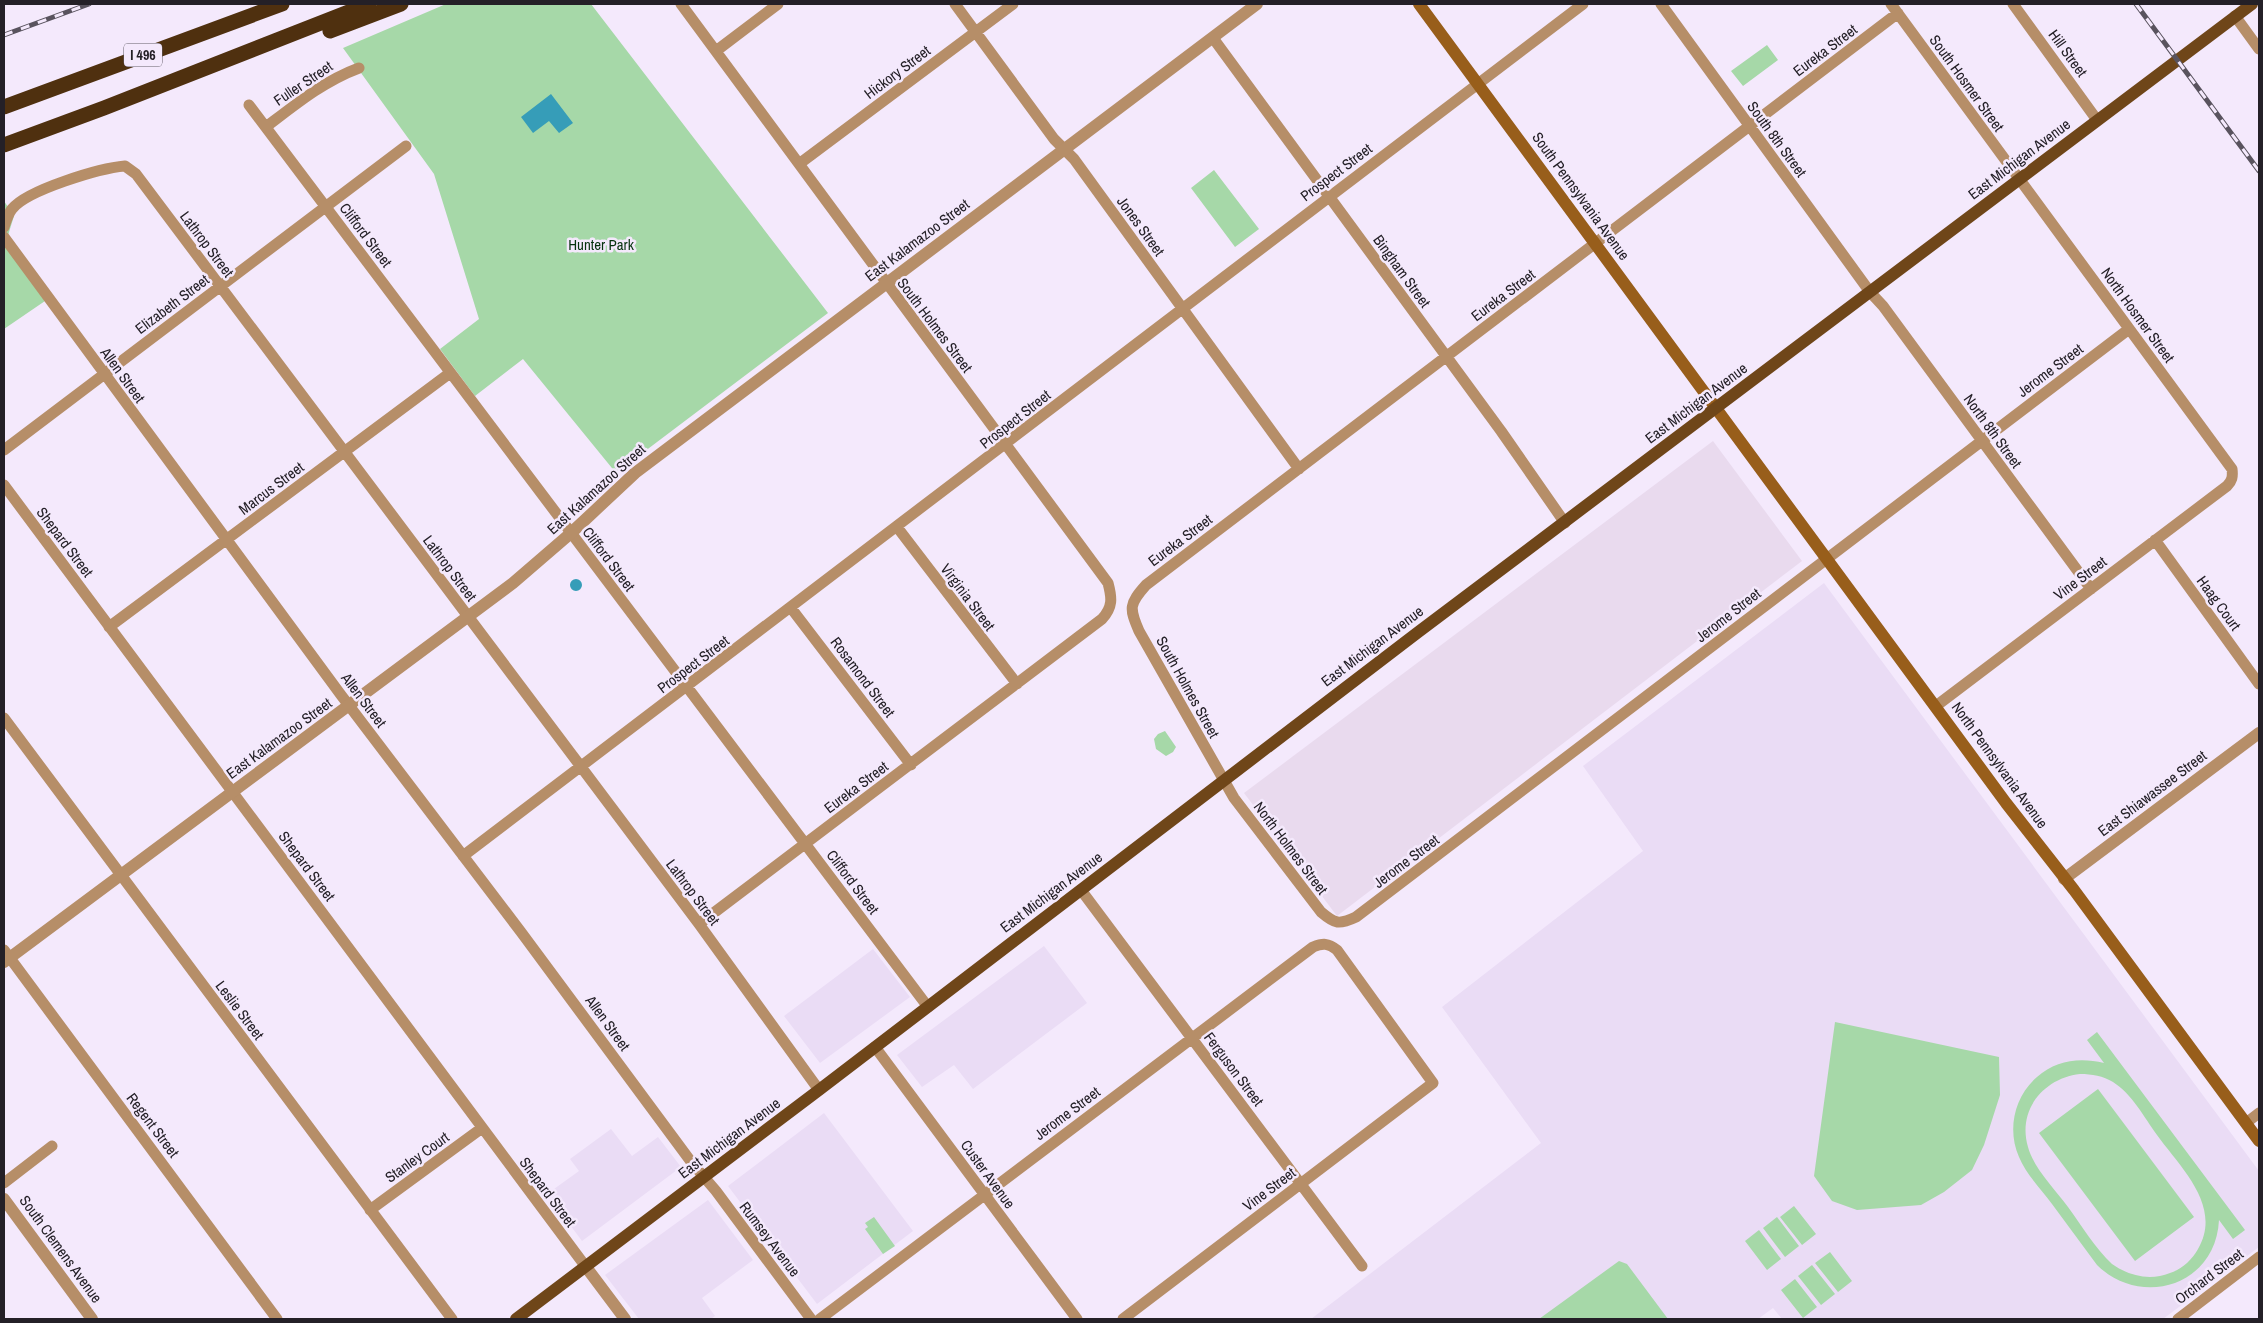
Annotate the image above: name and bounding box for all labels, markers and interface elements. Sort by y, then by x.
street label: Eureka Street [1789,19,1862,81]
street label: Hill Street [2044,25,2093,81]
street label: South Hosmer Street [1925,30,2010,136]
street label: Hickory Street [860,40,935,104]
road number: I 496 [124,44,162,66]
street label: Fuller Street [269,55,337,110]
street label: South 8th Street [1742,97,1812,182]
street label: East Michigan Avenue [1964,114,2075,204]
street label: South Pennsylvania Avenue [1527,128,1635,264]
street label: Prospect Street [1296,138,1377,206]
street label: Jones Street [1112,192,1170,261]
street label: East Kalamazoo Street [860,193,974,286]
street label: Clifford Street [335,198,398,272]
street label: Lathrop Street [175,207,239,282]
street label: Bingham Street [1368,230,1436,312]
park label: Hunter Park [568,234,635,255]
street label: North Hosmer Street [2096,263,2180,367]
street label: Eureka Street [1467,264,1540,326]
street label: Elizabeth Street [131,269,214,339]
street label: South Holmes Street [892,273,978,377]
street label: Jerome Street [2013,338,2088,402]
street label: Allen Street [95,342,151,407]
street label: East Michigan Avenue [1641,358,1752,448]
street label: Prospect Street [975,384,1055,453]
street label: North 8th Street [1959,390,2027,473]
street label: East Kalamazoo Street [542,439,650,539]
street label: Marcus Street [234,456,308,519]
street label: Shepard Street [32,503,99,582]
street label: Eureka Street [1144,509,1217,571]
street label: Clifford Street [578,522,641,596]
street label: Lathrop Street [418,531,482,606]
street label: Vine Street [2049,551,2111,605]
street label: Virginia Street [936,559,1001,635]
street label: Haag Court [2192,571,2246,635]
street label: Jerome Street [1691,583,1765,647]
street label: East Michigan Avenue [1317,601,1428,691]
street label: Prospect Street [653,630,734,698]
street label: Rosamond Street [826,632,901,722]
street label: South Holmes Street [1151,632,1225,742]
street label: Allen Street [336,667,392,732]
street label: East Kalamazoo Street [222,692,337,783]
street label: North Pennsylvania Avenue [1947,698,2053,833]
street label: East Shiawassee Street [2093,745,2211,841]
street label: Eureka Street [820,756,893,818]
street label: North Holmes Street [1249,797,1333,899]
street label: Shepard Street [274,827,341,906]
street label: Jerome Street [1369,829,1444,893]
street label: Clifford Street [822,845,885,919]
street label: East Michigan Avenue [996,847,1107,937]
street label: Lathrop Street [661,855,725,930]
street label: Leslie Street [211,976,270,1044]
street label: Allen Street [580,990,636,1055]
street label: Ferguson Street [1199,1028,1269,1111]
street label: Jerome Street [1030,1081,1105,1145]
street label: Regent Street [122,1088,185,1162]
street label: East Michigan Avenue [674,1093,785,1183]
street label: Stanley Court [381,1126,454,1187]
street label: Custer Avenue [956,1135,1020,1213]
street label: Shepard Street [515,1153,582,1232]
street label: Vine Street [1238,1162,1300,1216]
street label: South Clemens Avenue [15,1191,107,1307]
street label: Rumsey Avenue [735,1197,805,1281]
street label: Orchard Street [2170,1243,2248,1309]

